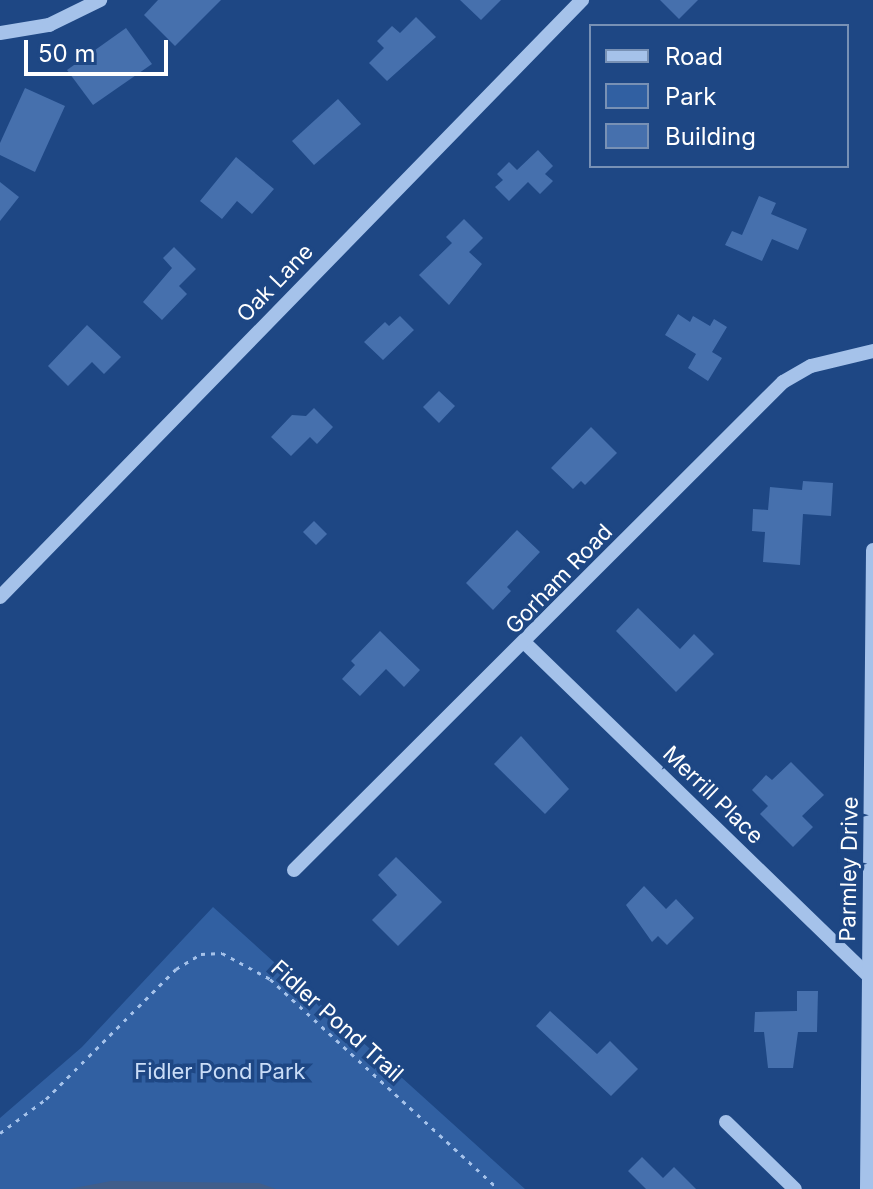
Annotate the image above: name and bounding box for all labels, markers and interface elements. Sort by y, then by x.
scale bar [28,24,172,74]
legend [589,24,849,168]
text: 50 m [38,39,96,68]
text: Road [665,42,723,71]
text: Park [665,82,716,111]
text: Building [665,122,756,151]
street label: Oak Lane [231,239,319,327]
street label: Gorham Road [500,519,618,639]
street label: Merrill Place [657,741,769,849]
street label: Parmley Drive [835,796,863,942]
street label: Fidler Pond Trail [266,955,408,1087]
park label: Fidler Pond Park [134,1059,306,1085]

